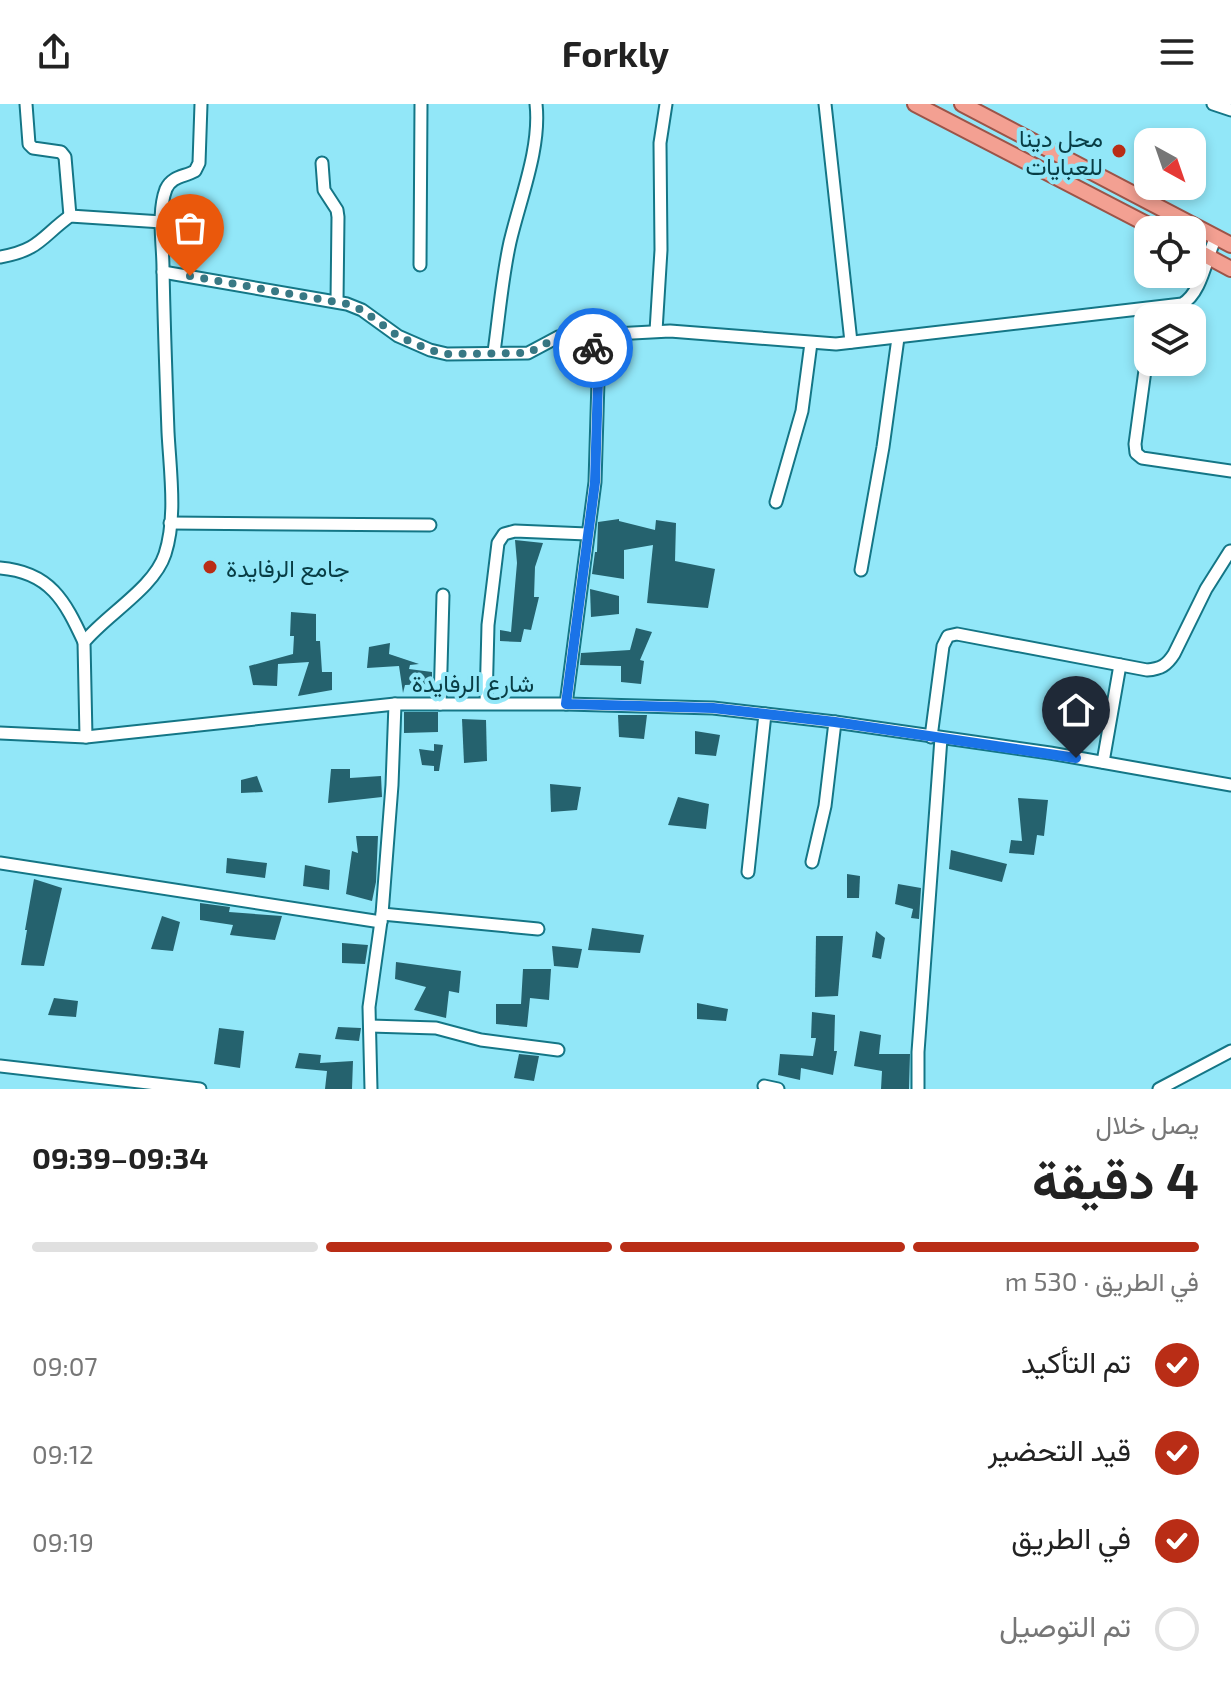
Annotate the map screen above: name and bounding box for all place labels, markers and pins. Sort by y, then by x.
place label: محل دينا للعبايات [1019,123,1103,181]
marker: محل دينا للعبايات [1110,142,1128,160]
pin [156,194,224,276]
place label: جامع الرفايدة [226,553,350,586]
marker: جامع الرفايدة [201,558,219,576]
pin [1042,676,1110,758]

